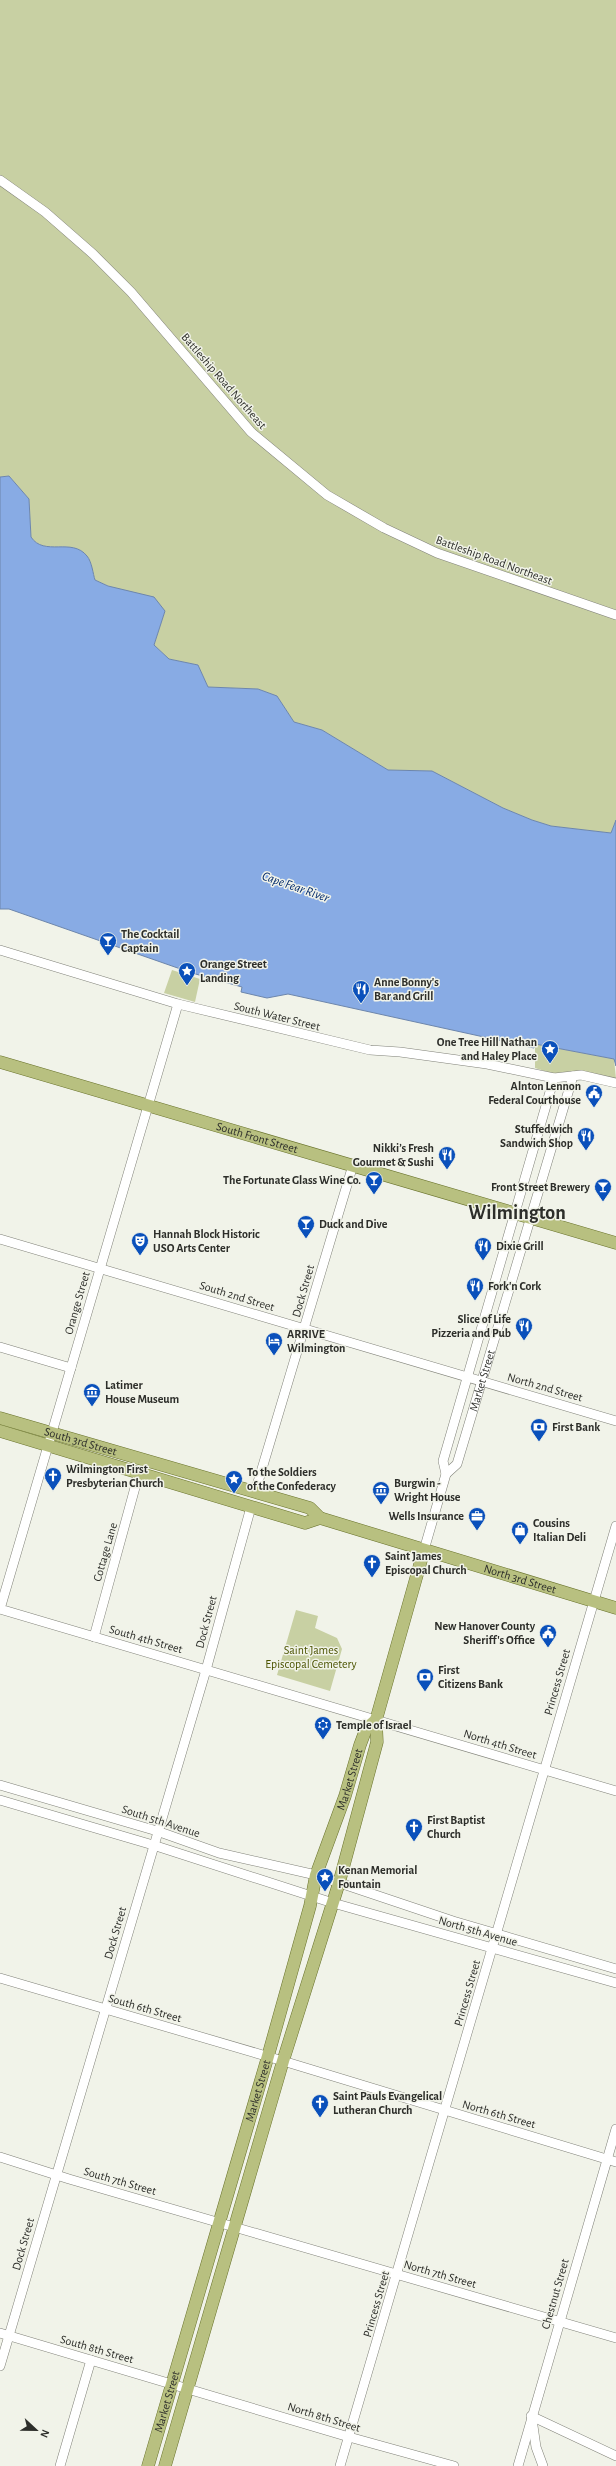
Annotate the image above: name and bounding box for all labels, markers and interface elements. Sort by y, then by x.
street label: Battleship Road Northeast [179,331,269,431]
street label: Battleship Road Northeast [434,533,554,587]
water label: Cape Fear River [260,870,331,905]
place label: The Cocktail Captain [121,928,180,954]
bar icon: The Cocktail Captain [98,931,118,956]
place label: Orange Street Landing [200,958,267,984]
place icon: Orange Street Landing [177,961,197,986]
place label: Anne Bonny's Bar and Grill [374,976,439,1002]
restaurant icon: Anne Bonny's Bar and Grill [351,979,371,1004]
street label: South Water Street [233,999,321,1033]
place label: One Tree Hill Nathan and Haley Place [437,1036,537,1063]
place icon: One Tree Hill Nathan and Haley Place [540,1039,560,1064]
place label: Alnton Lennon Federal Courthouse [488,1080,581,1106]
public building icon: Alnton Lennon Federal Courthouse [584,1083,604,1108]
street label: South Front Street [215,1120,299,1155]
place label: Stuffedwich Sandwich Shop [500,1123,573,1149]
restaurant icon: Stuffedwich Sandwich Shop [576,1126,596,1151]
place label: Nikki’s Fresh Gourmet & Sushi [353,1142,434,1168]
restaurant icon: Nikki’s Fresh Gourmet & Sushi [437,1145,457,1170]
bar icon: The Fortunate Glass Wine Co. [364,1170,384,1195]
place label: The Fortunate Glass Wine Co. [223,1174,361,1186]
bar icon: Front Street Brewery [593,1177,613,1202]
place label: Front Street Brewery [491,1181,591,1194]
district label: Wilmington [468,1203,566,1223]
bar icon: Duck and Dive [296,1214,316,1239]
place label: Duck and Dive [319,1218,388,1230]
place label: Hannah Block Historic USO Arts Center [153,1228,260,1254]
theatre icon: Hannah Block Historic USO Arts Center [130,1231,150,1256]
restaurant icon: Dixie Grill [473,1236,493,1261]
place label: Dixie Grill [496,1240,544,1252]
street label: Dock Street [290,1263,316,1319]
street label: Orange Street [62,1270,92,1336]
restaurant icon: Fork'n Cork [465,1276,485,1301]
street label: South 2nd Street [198,1279,276,1313]
place label: Fork'n Cork [488,1280,541,1292]
place label: Slice of Life Pizzeria and Pub [431,1313,511,1339]
restaurant icon: Slice of Life Pizzeria and Pub [514,1316,534,1341]
place label: ARRIVE Wilmington [287,1328,345,1354]
hotel icon: ARRIVE Wilmington [264,1331,284,1356]
street label: Market Street [467,1348,497,1413]
street label: North 2nd Street [506,1371,584,1404]
place label: Latimer House Museum [105,1379,179,1405]
museum icon: Latimer House Museum [82,1382,102,1407]
bank icon: First Bank [529,1417,549,1442]
place label: First Bank [552,1421,600,1433]
street label: South 3rd Street [43,1425,118,1458]
place label: Wilmington First Presbyterian Church [66,1463,163,1490]
church icon: Wilmington First Presbyterian Church [43,1466,63,1491]
place label: To the Soldiers of the Confederacy [247,1466,336,1493]
place icon: To the Soldiers of the Confederacy [224,1469,244,1494]
place label: Burgwin - Wright House [394,1477,461,1503]
museum icon: Burgwin - Wright House [371,1480,391,1505]
office icon: Wells Insurance [467,1506,487,1531]
place label: Wells Insurance [388,1510,464,1522]
place label: Cousins Italian Deli [533,1517,586,1543]
shop icon: Cousins Italian Deli [510,1520,530,1545]
street label: Cottage Lane [91,1521,119,1583]
place label: Saint James Episcopal Church [385,1550,467,1576]
church icon: Saint James Episcopal Church [362,1553,382,1578]
street label: North 3rd Street [482,1562,558,1596]
street label: Dock Street [193,1594,219,1650]
place label: New Hanover County Sheriff's Office [434,1620,536,1646]
street label: South 4th Street [108,1623,184,1655]
public building icon: New Hanover County Sheriff's Office [538,1623,558,1648]
park label: Saint James Episcopal Cemetery [265,1644,357,1671]
street label: Princess Street [542,1647,572,1716]
place label: First Citizens Bank [438,1664,503,1690]
bank icon: First Citizens Bank [415,1667,435,1692]
synagogue icon: Temple of Israel [313,1715,333,1740]
place label: Temple of Israel [336,1719,412,1731]
street label: North 4th Street [462,1727,538,1761]
street label: Market Street [334,1747,365,1812]
street label: South 5th Avenue [120,1803,202,1839]
place label: First Baptist Church [427,1814,485,1840]
church icon: First Baptist Church [404,1817,424,1842]
place label: Kenan Memorial Fountain [338,1864,417,1890]
place icon: Kenan Memorial Fountain [315,1867,335,1892]
street label: Dock Street [102,1905,128,1961]
street label: North 5th Avenue [437,1914,519,1948]
street label: Princess Street [452,1958,482,2027]
street label: South 6th Street [107,1992,183,2024]
street label: Market Street [243,2058,273,2123]
place label: Saint Pauls Evangelical Lutheran Church [333,2090,442,2116]
church icon: Saint Pauls Evangelical Lutheran Church [310,2093,330,2118]
street label: North 6th Street [461,2098,537,2130]
street label: South 7th Street [82,2165,158,2197]
street label: Dock Street [10,2216,36,2272]
street label: Chestnut Street [539,2257,571,2331]
street label: North 7th Street [402,2258,478,2290]
street label: Princess Street [361,2269,391,2338]
street label: South 8th Street [59,2333,135,2365]
street label: Market Street [152,2369,182,2434]
street label: North 8th Street [286,2400,362,2434]
north arrow [16,2410,56,2450]
text: N [38,2428,51,2439]

